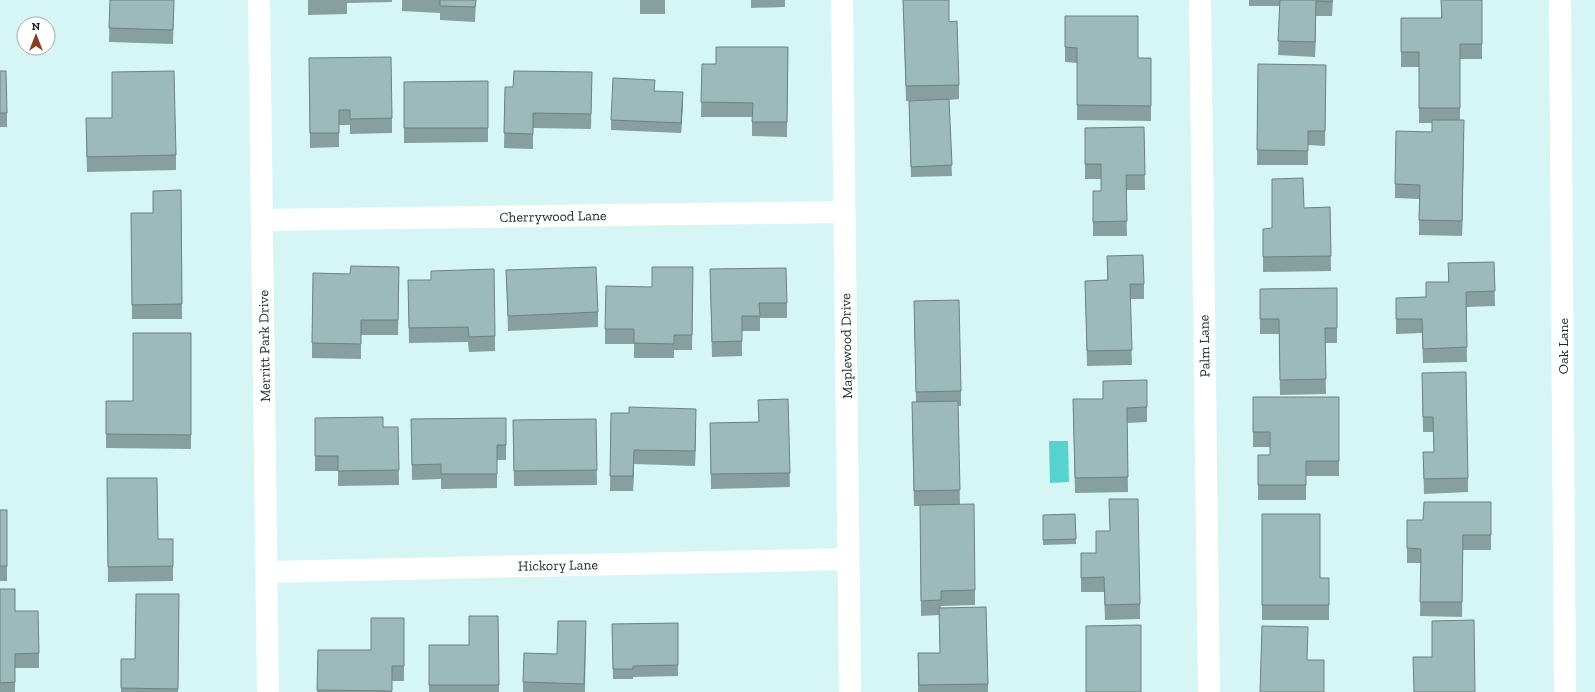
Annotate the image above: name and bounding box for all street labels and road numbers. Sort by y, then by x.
street label: Cherrywood Lane [499,207,607,226]
street label: Merritt Park Drive [255,290,274,402]
street label: Maplewood Drive [837,293,856,399]
street label: Palm Lane [1195,314,1214,377]
street label: Oak Lane [1555,317,1572,374]
street label: Hickory Lane [518,556,599,575]

